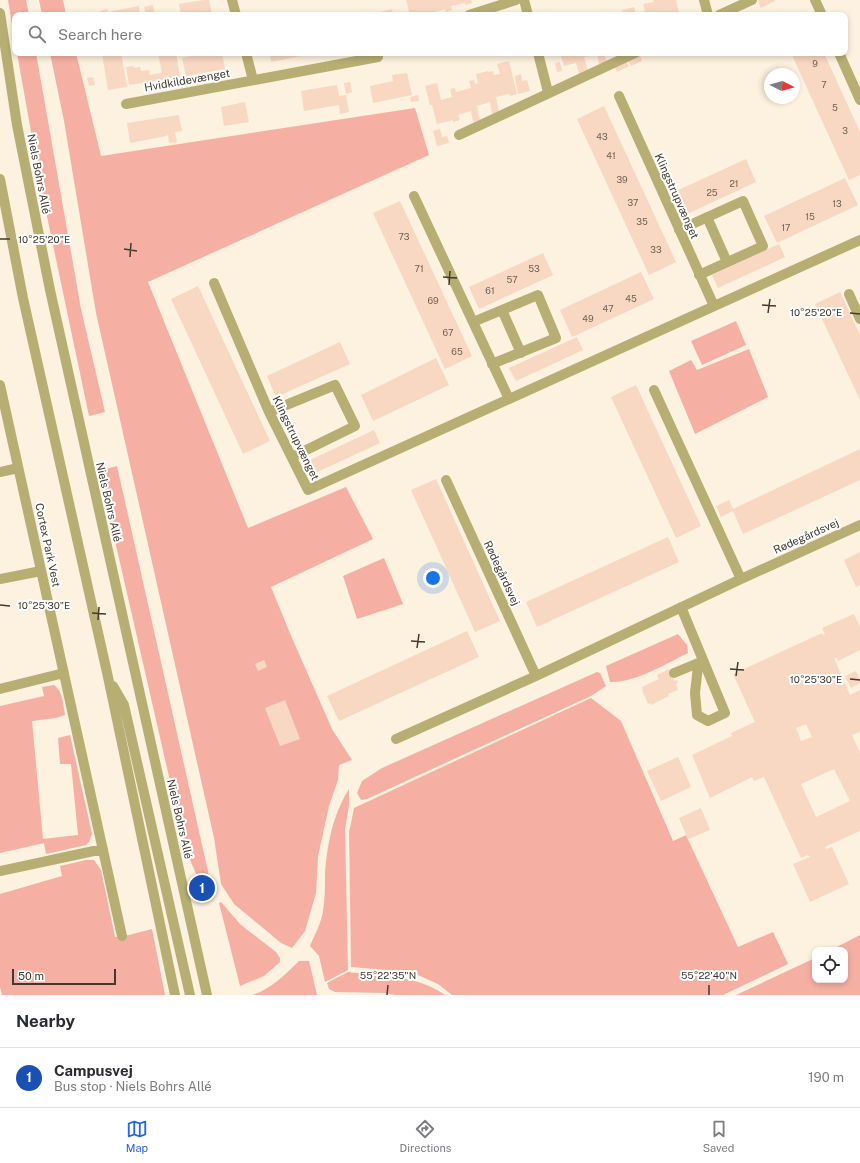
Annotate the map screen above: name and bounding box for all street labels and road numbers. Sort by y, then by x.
street label: Hvidkildevænget [143,67,231,93]
street label: Niels Bohrs Allé [25,133,53,215]
street label: Klingstrupvænget [653,151,701,241]
street label: Klingstrupvænget [270,394,322,482]
street label: Niels Bohrs Allé [94,461,124,543]
street label: Cortex Park Vest [33,502,63,588]
street label: Rødegårdsvej [772,516,841,556]
street label: Rødegårdsvej [482,539,522,607]
street label: Niels Bohrs Allé [165,778,195,860]

